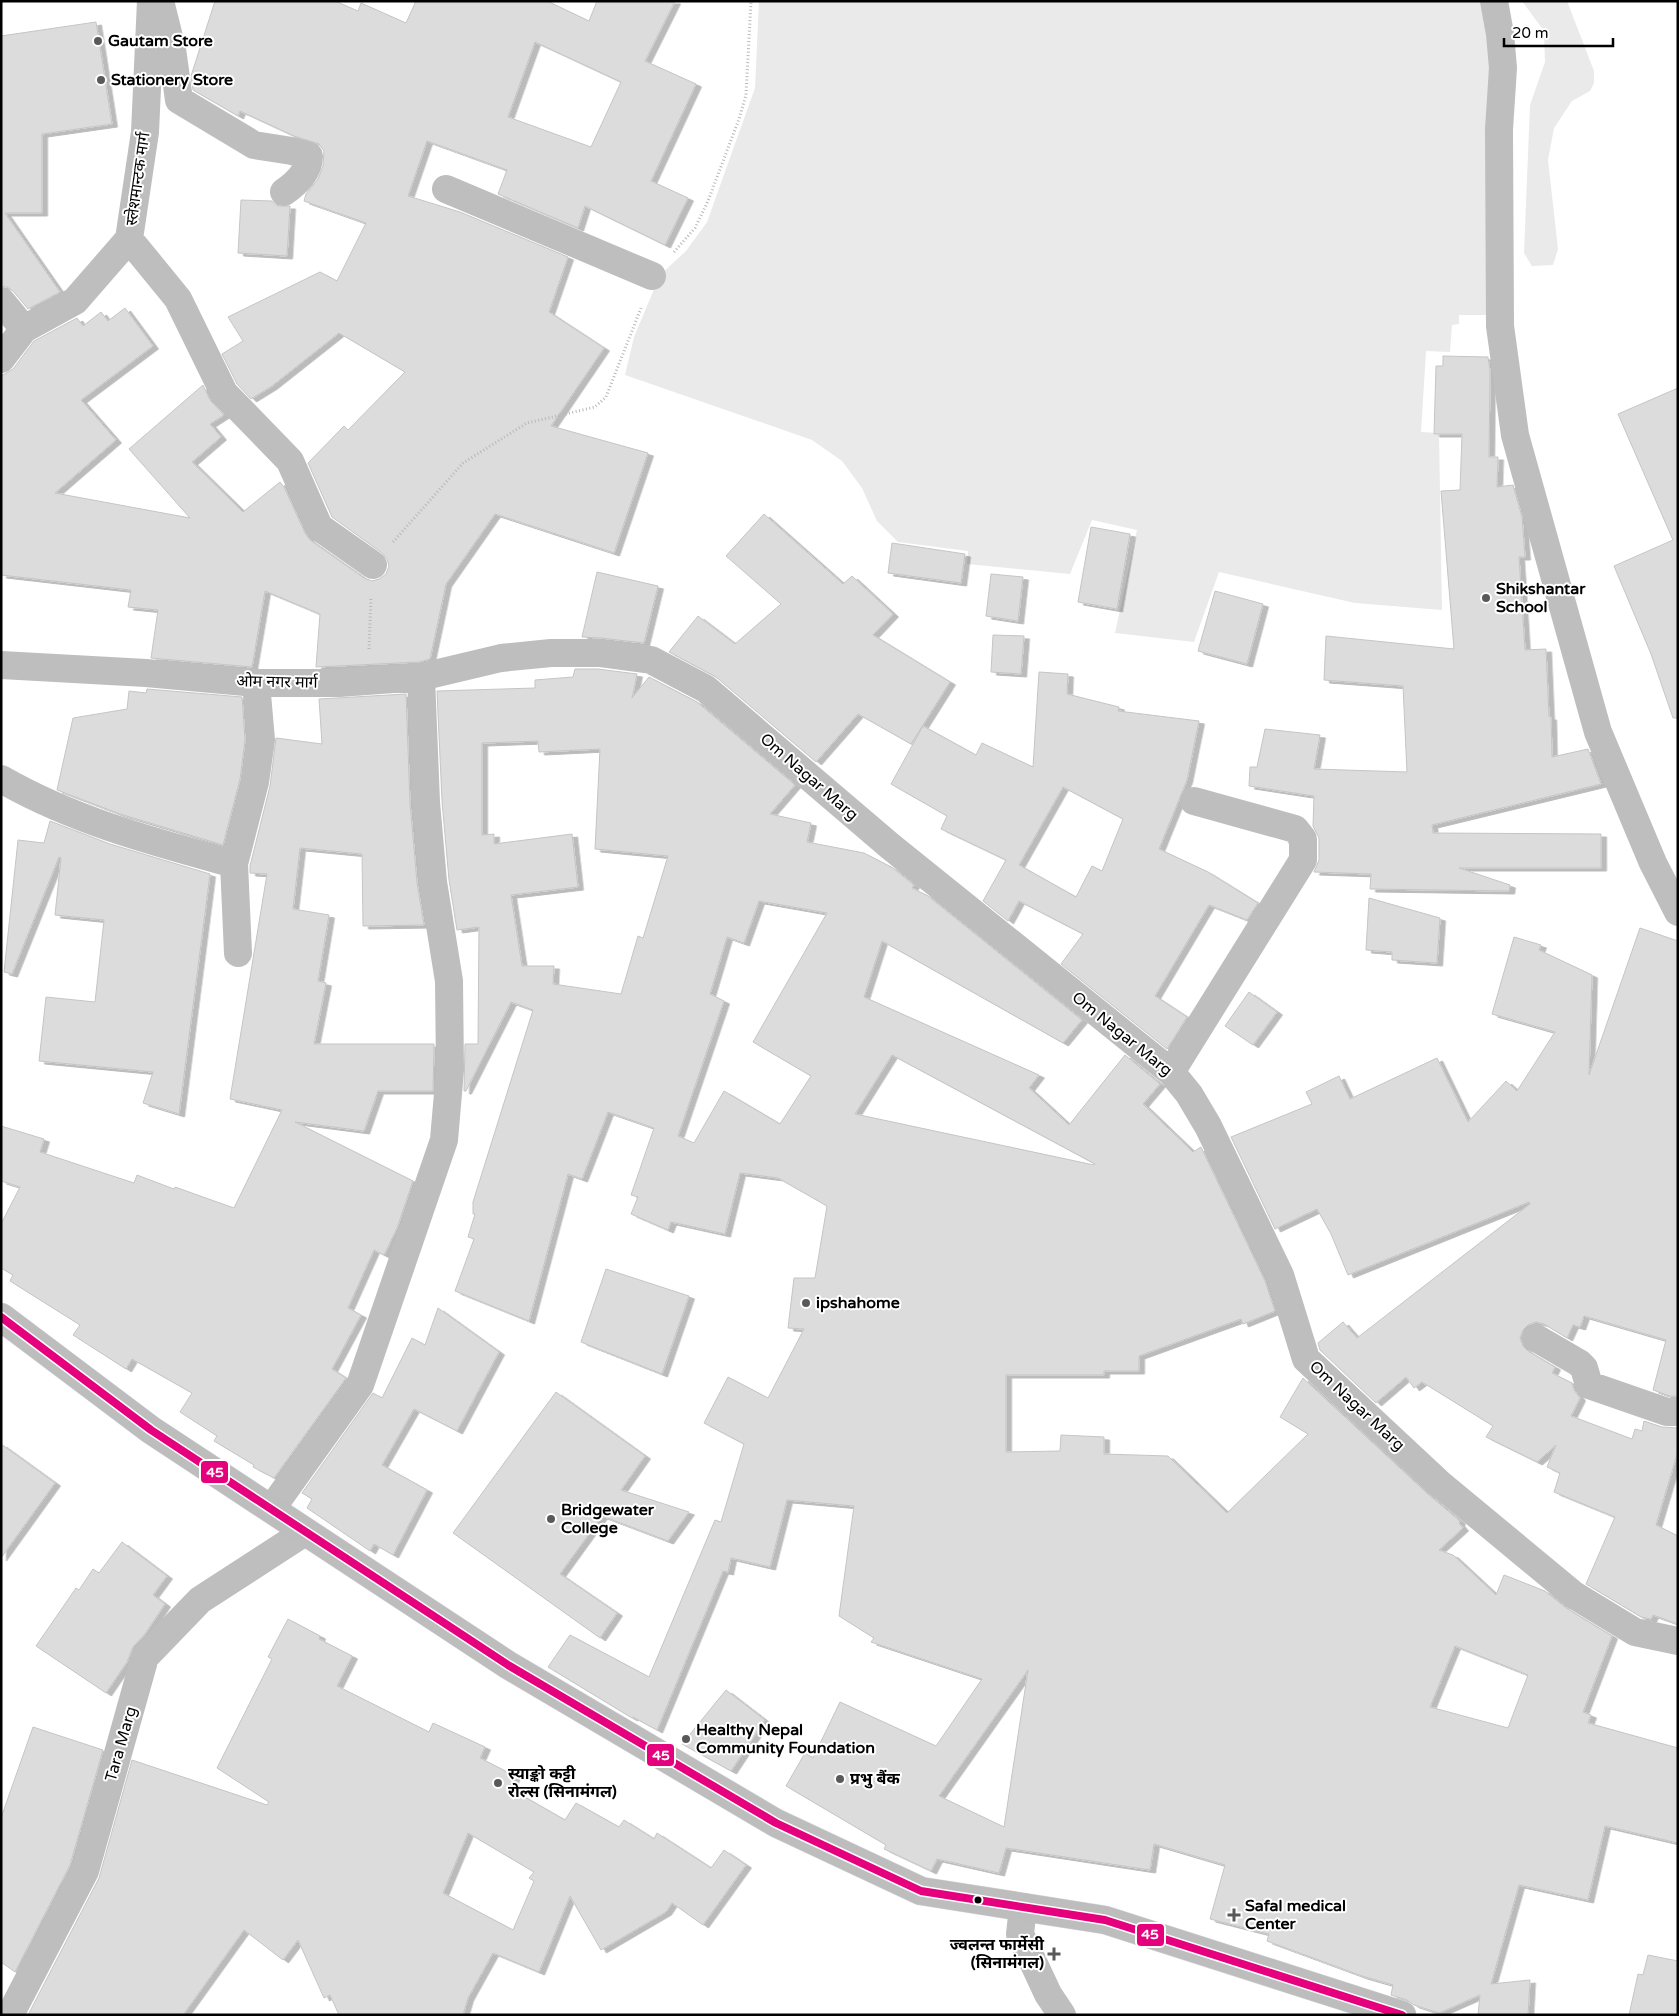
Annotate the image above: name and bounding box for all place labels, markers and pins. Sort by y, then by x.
place label: Gautam Store [108,31,213,51]
marker: Gautam Store [92,35,104,47]
place label: Stationery Store [111,70,233,90]
marker: Stationery Store [95,74,107,86]
place label: Shikshantar School [1496,579,1586,617]
marker: Shikshantar School [1480,592,1492,604]
place label: ipshahome [816,1293,900,1313]
marker: ipshahome [800,1297,812,1309]
place label: Bridgewater College [561,1500,655,1538]
marker: Bridgewater College [545,1513,557,1525]
place label: Healthy Nepal Community Foundation [696,1720,875,1758]
marker: Healthy Nepal Community Foundation [680,1733,692,1745]
place label: स्याङ्को कट्टी रोल्स (सिनामंगल) [508,1764,617,1802]
place label: प्रभु बैंक [850,1769,900,1789]
marker: प्रभु बैंक [834,1773,846,1785]
marker: स्याङ्को कट्टी रोल्स (सिनामंगल) [492,1777,504,1789]
unlabelled marker [973,1895,983,1905]
place label: Safal medical Center [1245,1896,1346,1934]
marker: Safal medical Center [1227,1908,1241,1922]
place label: ज्वलन्त फार्मेसी (सिनामंगल) [950,1935,1044,1973]
marker: ज्वलन्त फार्मेसी (सिनामंगल) [1048,1948,1060,1960]

